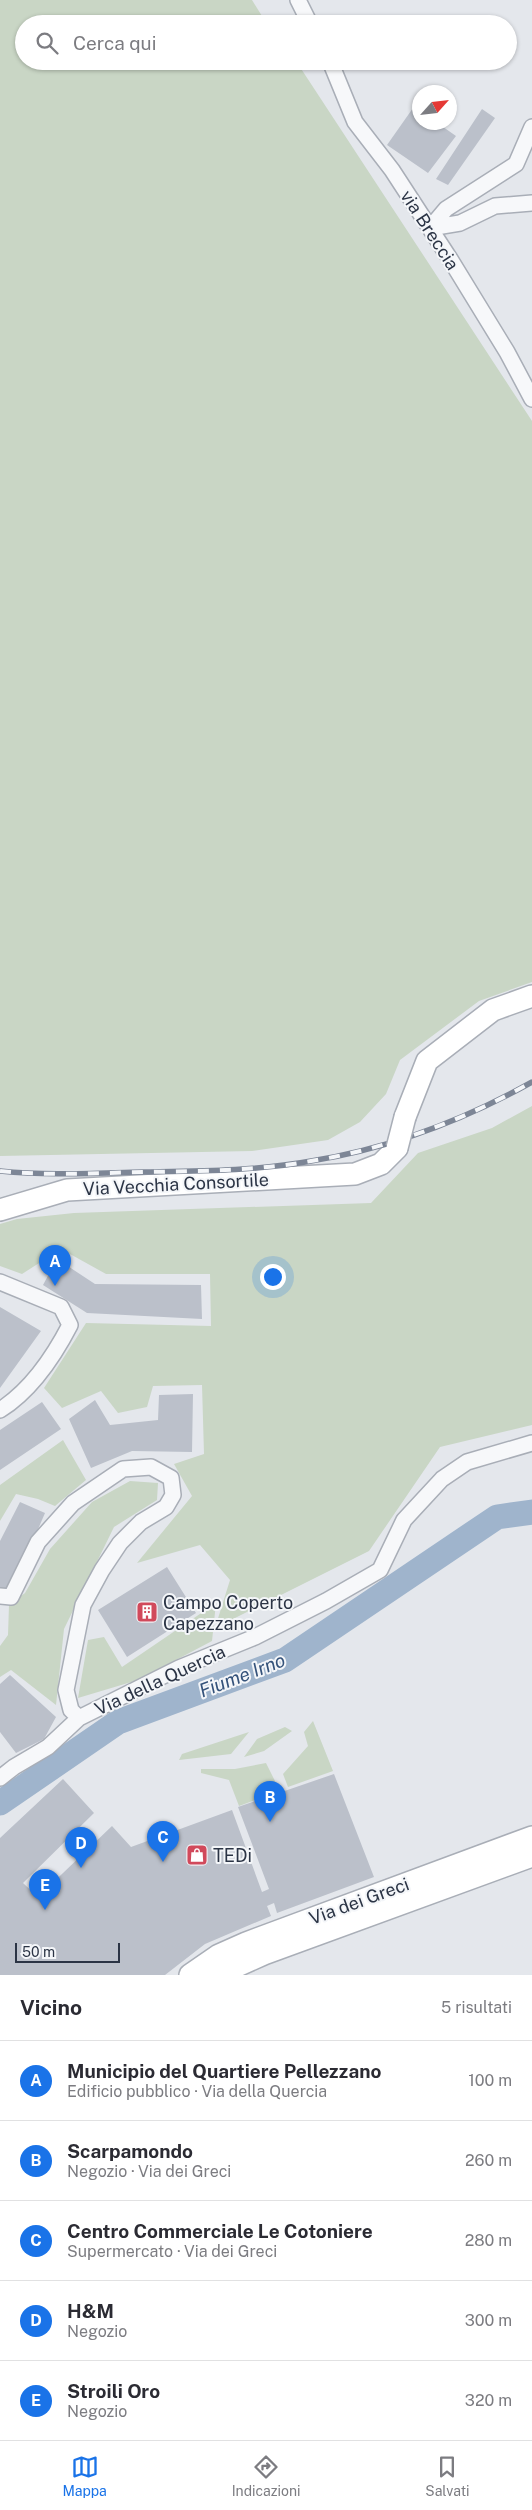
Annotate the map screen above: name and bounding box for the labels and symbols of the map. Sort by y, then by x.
north arrow [412,85,457,130]
street label: via Breccia [396,186,464,274]
street label: Via Vecchia Consortile [82,1169,270,1199]
pin: A [39,1245,71,1286]
your location [260,1264,286,1290]
place label: Campo Coperto Capezzano [163,1592,293,1634]
building icon: Campo Coperto Capezzano [135,1600,159,1624]
street label: Via della Quercia [91,1641,229,1719]
water label: Fiume Irno [196,1649,288,1701]
pin: B [254,1781,286,1822]
pin: C [147,1821,179,1862]
pin: D [65,1827,97,1868]
shop icon: TEDi [185,1843,209,1867]
place label: TEDi [213,1845,252,1866]
pin: E [29,1869,61,1910]
street label: Via dei Greci [306,1873,412,1929]
scale bar [15,1940,120,1963]

